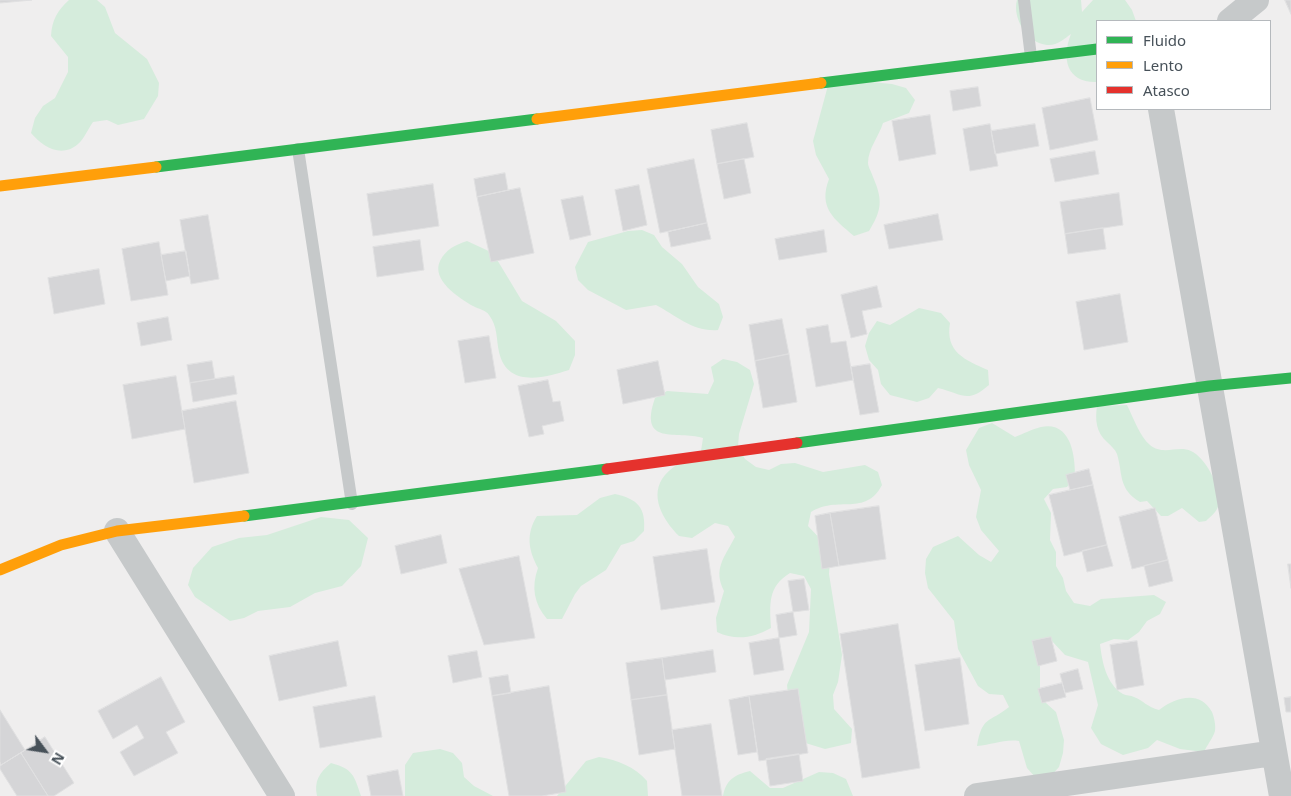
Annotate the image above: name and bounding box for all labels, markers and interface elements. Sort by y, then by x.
legend [1096,20,1271,110]
text: Fluido [1143,30,1186,50]
text: Lento [1143,55,1183,75]
text: Atasco [1143,80,1190,100]
north arrow [20,726,70,776]
text: N [47,749,69,769]

